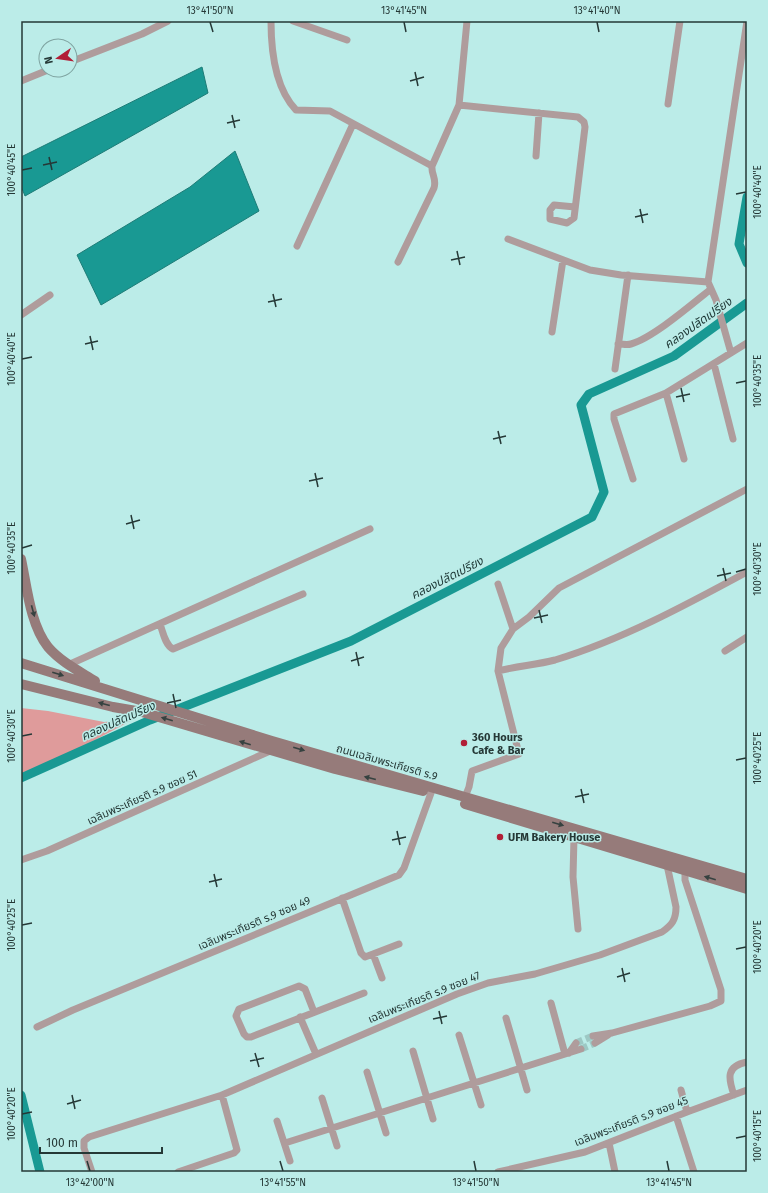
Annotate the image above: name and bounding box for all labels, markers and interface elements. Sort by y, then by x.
text: 13°41'50"N [186,5,234,17]
text: 13°41'45"N [381,5,427,17]
text: 13°41'40"N [573,5,621,17]
north arrow [38,38,78,78]
text: N [42,55,56,65]
text: 100°40'45"E [6,144,18,196]
text: 100°40'40"E [752,165,764,219]
water label: คลองปลัดเปรียง [662,294,735,351]
text: 100°40'40"E [6,332,18,386]
text: 100°40'35"E [752,355,764,407]
text: 100°40'35"E [6,522,18,574]
text: 100°40'30"E [752,542,764,596]
water label: คลองปลัดเปรียง [409,554,486,602]
one-way arrow [30,605,36,617]
one-way arrow [53,671,65,677]
water label: คลองปลัดเปรียง [79,698,158,743]
one-way arrow [97,701,109,707]
text: 100°40'30"E [6,709,18,763]
one-way arrow [160,716,172,722]
place label: 360 Hours Cafe & Bar [471,731,526,757]
text: 100°40'25"E [752,732,764,784]
marker: 360 Hours Cafe & Bar [459,738,469,748]
one-way arrow [239,740,251,746]
street label: ถนนเฉลิมพระเกียรติ ร.9 [335,742,439,783]
one-way arrow [293,746,305,752]
street label: เฉลิมพระเกียรติ ร.9 ซอย 51 [85,767,199,828]
one-way arrow [364,775,376,781]
one-way arrow [552,821,564,827]
place label: UFM Bakery House [508,831,600,844]
marker: UFM Bakery House [495,832,505,842]
one-way arrow [703,875,715,881]
street label: เฉลิมพระเกียรติ ร.9 ซอย 49 [196,894,313,953]
text: 100°40'25"E [6,899,18,951]
text: 100°40'20"E [752,920,764,974]
street label: เฉลิมพระเกียรติ ร.9 ซอย 47 [366,969,482,1026]
text: 100°40'20"E [6,1087,18,1141]
street label: เฉลิมพระเกียรติ ร.9 ซอย 45 [572,1094,690,1149]
text: 100°40'15"E [752,1110,764,1162]
scale bar [40,1129,162,1155]
text: 100 m [46,1136,78,1150]
text: 13°42'00"N [66,1177,114,1189]
text: 13°41'55"N [260,1177,306,1189]
text: 13°41'50"N [452,1177,500,1189]
text: 13°41'45"N [646,1177,692,1189]

